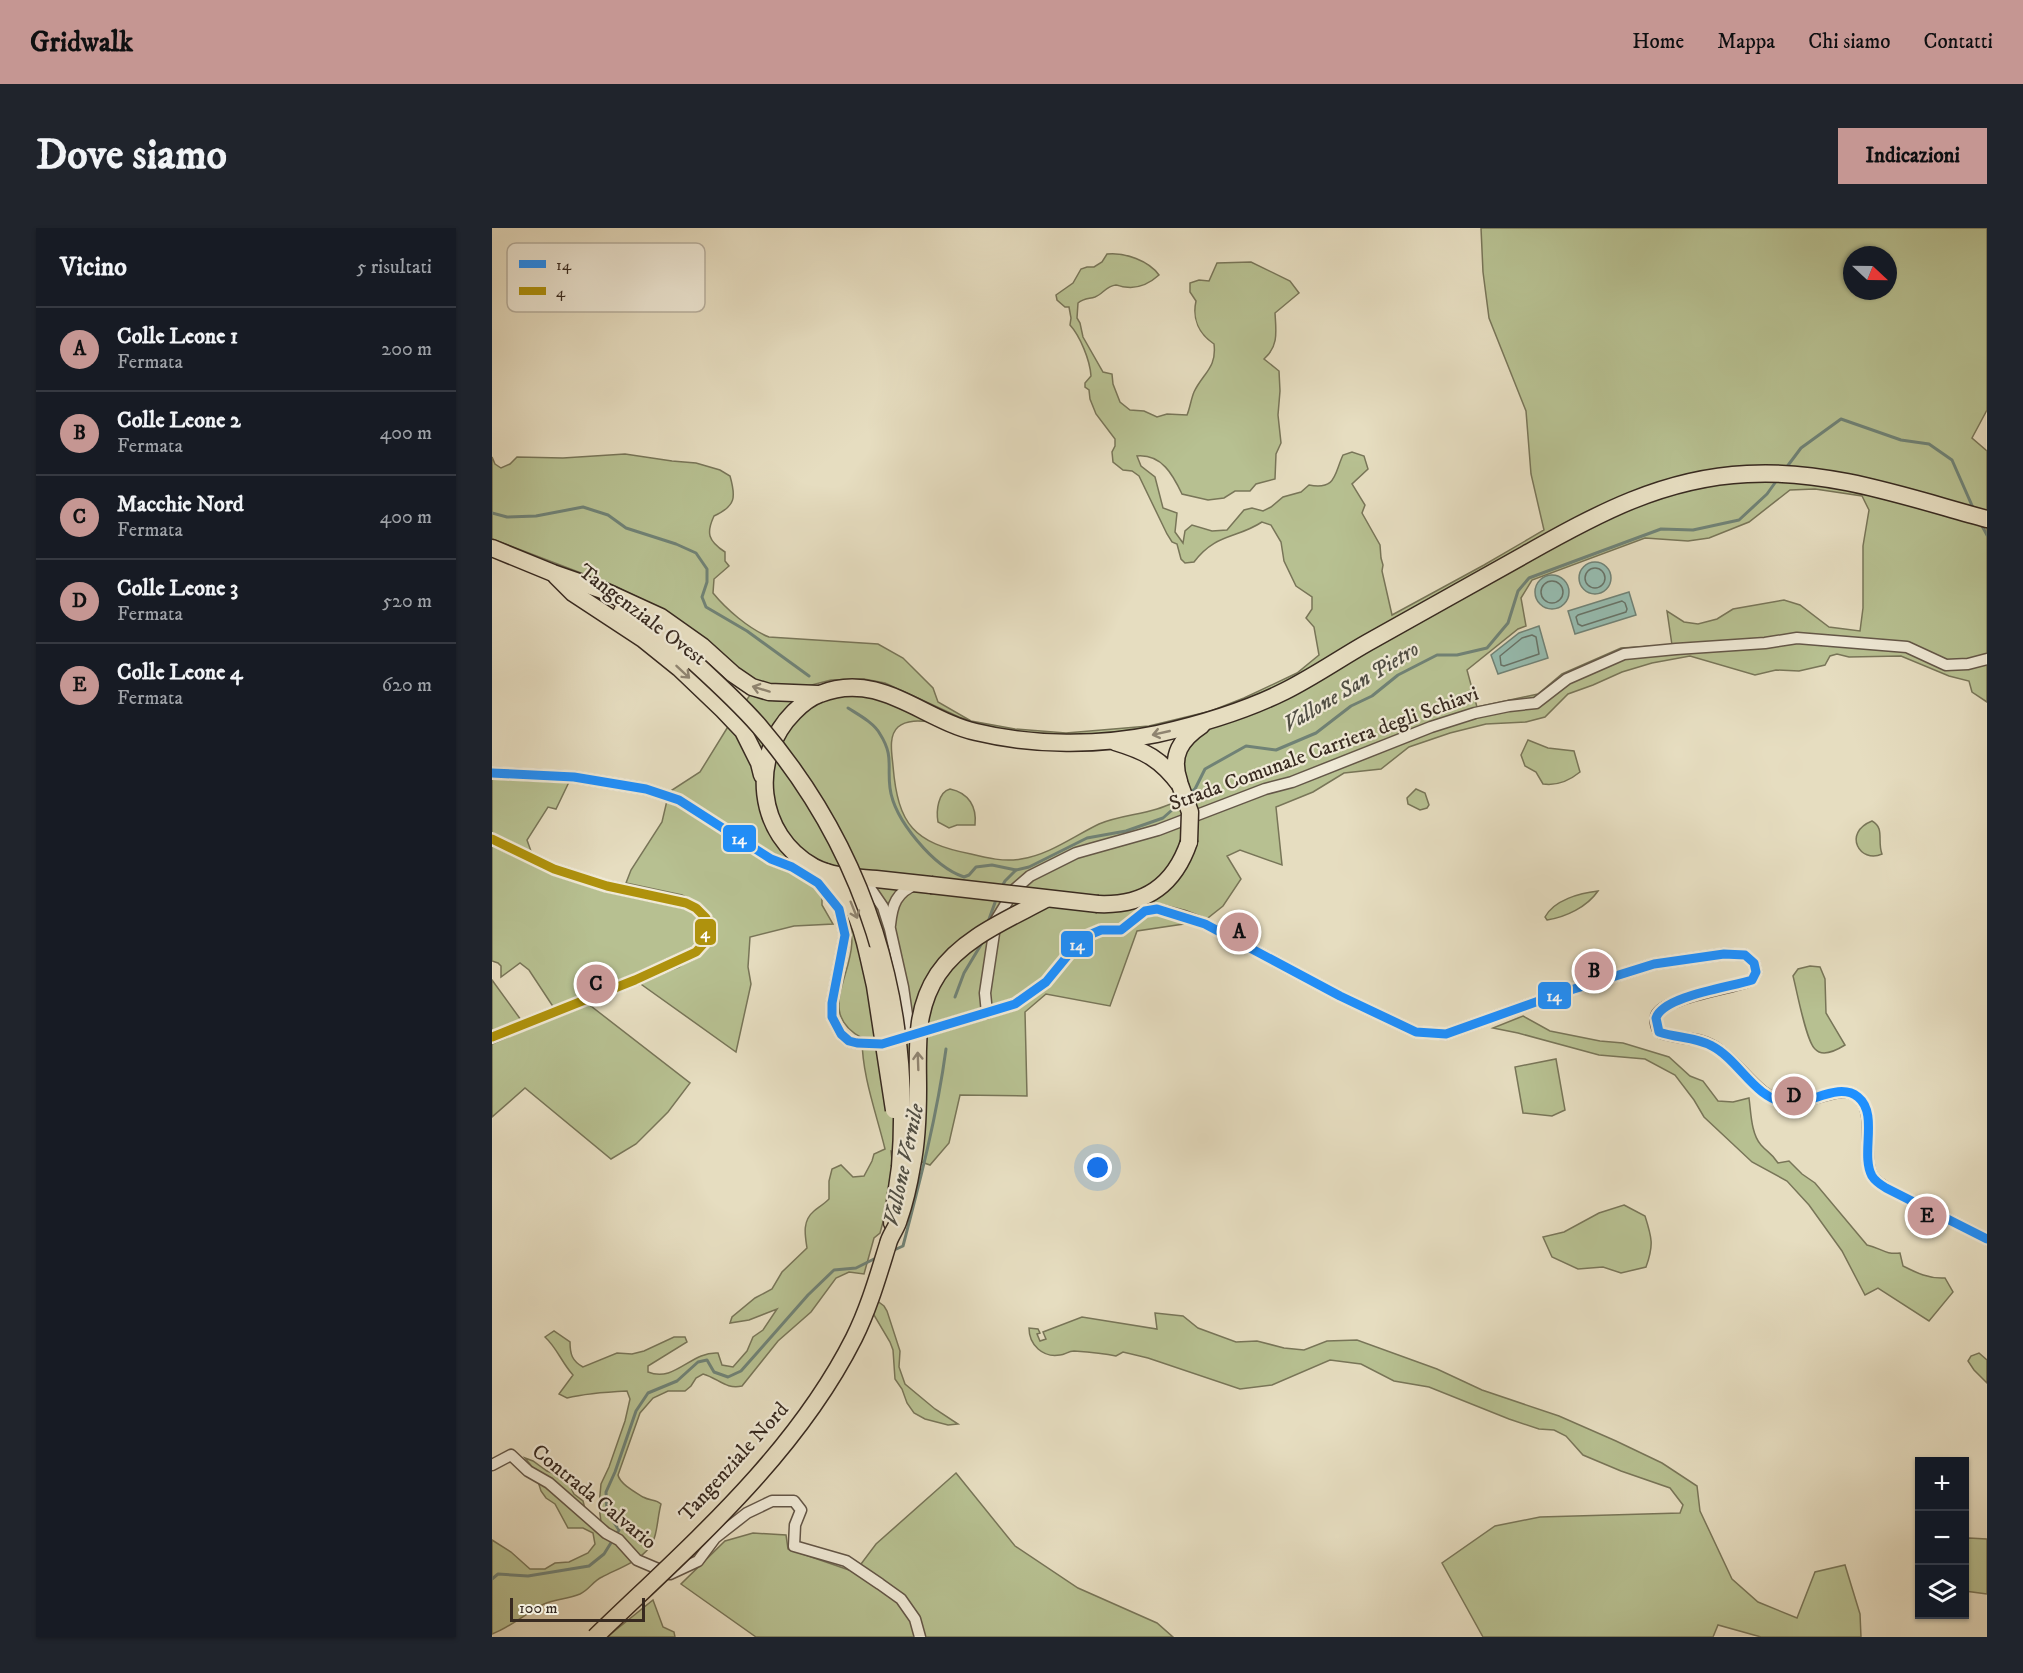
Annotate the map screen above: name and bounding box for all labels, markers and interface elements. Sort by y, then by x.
text: Gridwalk [30,25,133,60]
text: Home [1632,29,1684,55]
text: Mappa [1717,29,1775,55]
text: Chi siamo [1808,29,1890,55]
text: Contatti [1923,29,1993,55]
button: Indicazioni [1838,128,1987,184]
text: Dove siamo [36,130,227,182]
legend [507,243,705,312]
north arrow [1843,246,1897,300]
text: Vicino [60,251,127,284]
text: 5 risultati [356,255,432,280]
text: 14 [556,255,572,275]
text: 4 [556,282,566,302]
text: Colle Leone 1 [117,323,238,350]
text: A [73,337,86,362]
text: 200 m [381,337,432,362]
text: Fermata [117,350,183,375]
text: Colle Leone 2 [117,407,241,434]
text: B [73,421,86,446]
text: 400 m [380,421,432,446]
text: Fermata [117,434,183,459]
text: Macchie Nord [117,491,244,518]
text: C [73,505,86,530]
text: 400 m [380,505,432,530]
text: Fermata [117,518,183,543]
street label: Tangenziale Ovest [573,559,711,672]
text: Colle Leone 3 [117,575,238,602]
text: D [72,589,87,614]
text: 520 m [382,589,432,614]
text: Fermata [117,602,183,627]
water label: Vallone San Pietro [1278,636,1424,738]
text: Colle Leone 4 [117,659,243,686]
one-way arrow [675,665,690,679]
text: E [72,673,87,698]
text: 620 m [382,673,432,698]
street label: Strada Comunale Carriera degli Schiavi [1166,681,1482,817]
one-way arrow [752,683,771,694]
text: Fermata [117,686,183,711]
one-way arrow [1151,727,1170,739]
line badge: 14 [722,824,757,853]
text: 14 [731,829,747,849]
one-way arrow [849,900,860,919]
pin: A [1220,910,1258,954]
line badge: 4 [694,918,717,946]
text: 4 [699,923,710,943]
line badge: 14 [1060,930,1094,958]
text: 14 [1069,935,1085,955]
pin: B [1574,948,1614,994]
pin: C [576,962,616,1006]
line badge: 14 [1537,981,1572,1010]
text: 14 [1546,986,1562,1006]
one-way arrow [912,1052,923,1072]
pin: D [1774,1074,1814,1118]
water label: Vallone Vernile [878,1101,930,1228]
your location [1083,1153,1112,1182]
pin: E [1908,1194,1946,1238]
street label: Tangenziale Nord [674,1396,795,1527]
street label: Contrada Calvario [526,1439,662,1555]
map controls [1915,1457,1969,1619]
button: + [1915,1457,1969,1511]
button: − [1915,1511,1969,1565]
button: layers [1915,1565,1969,1619]
scale bar [510,1595,645,1622]
text: 100 m [519,1598,558,1618]

